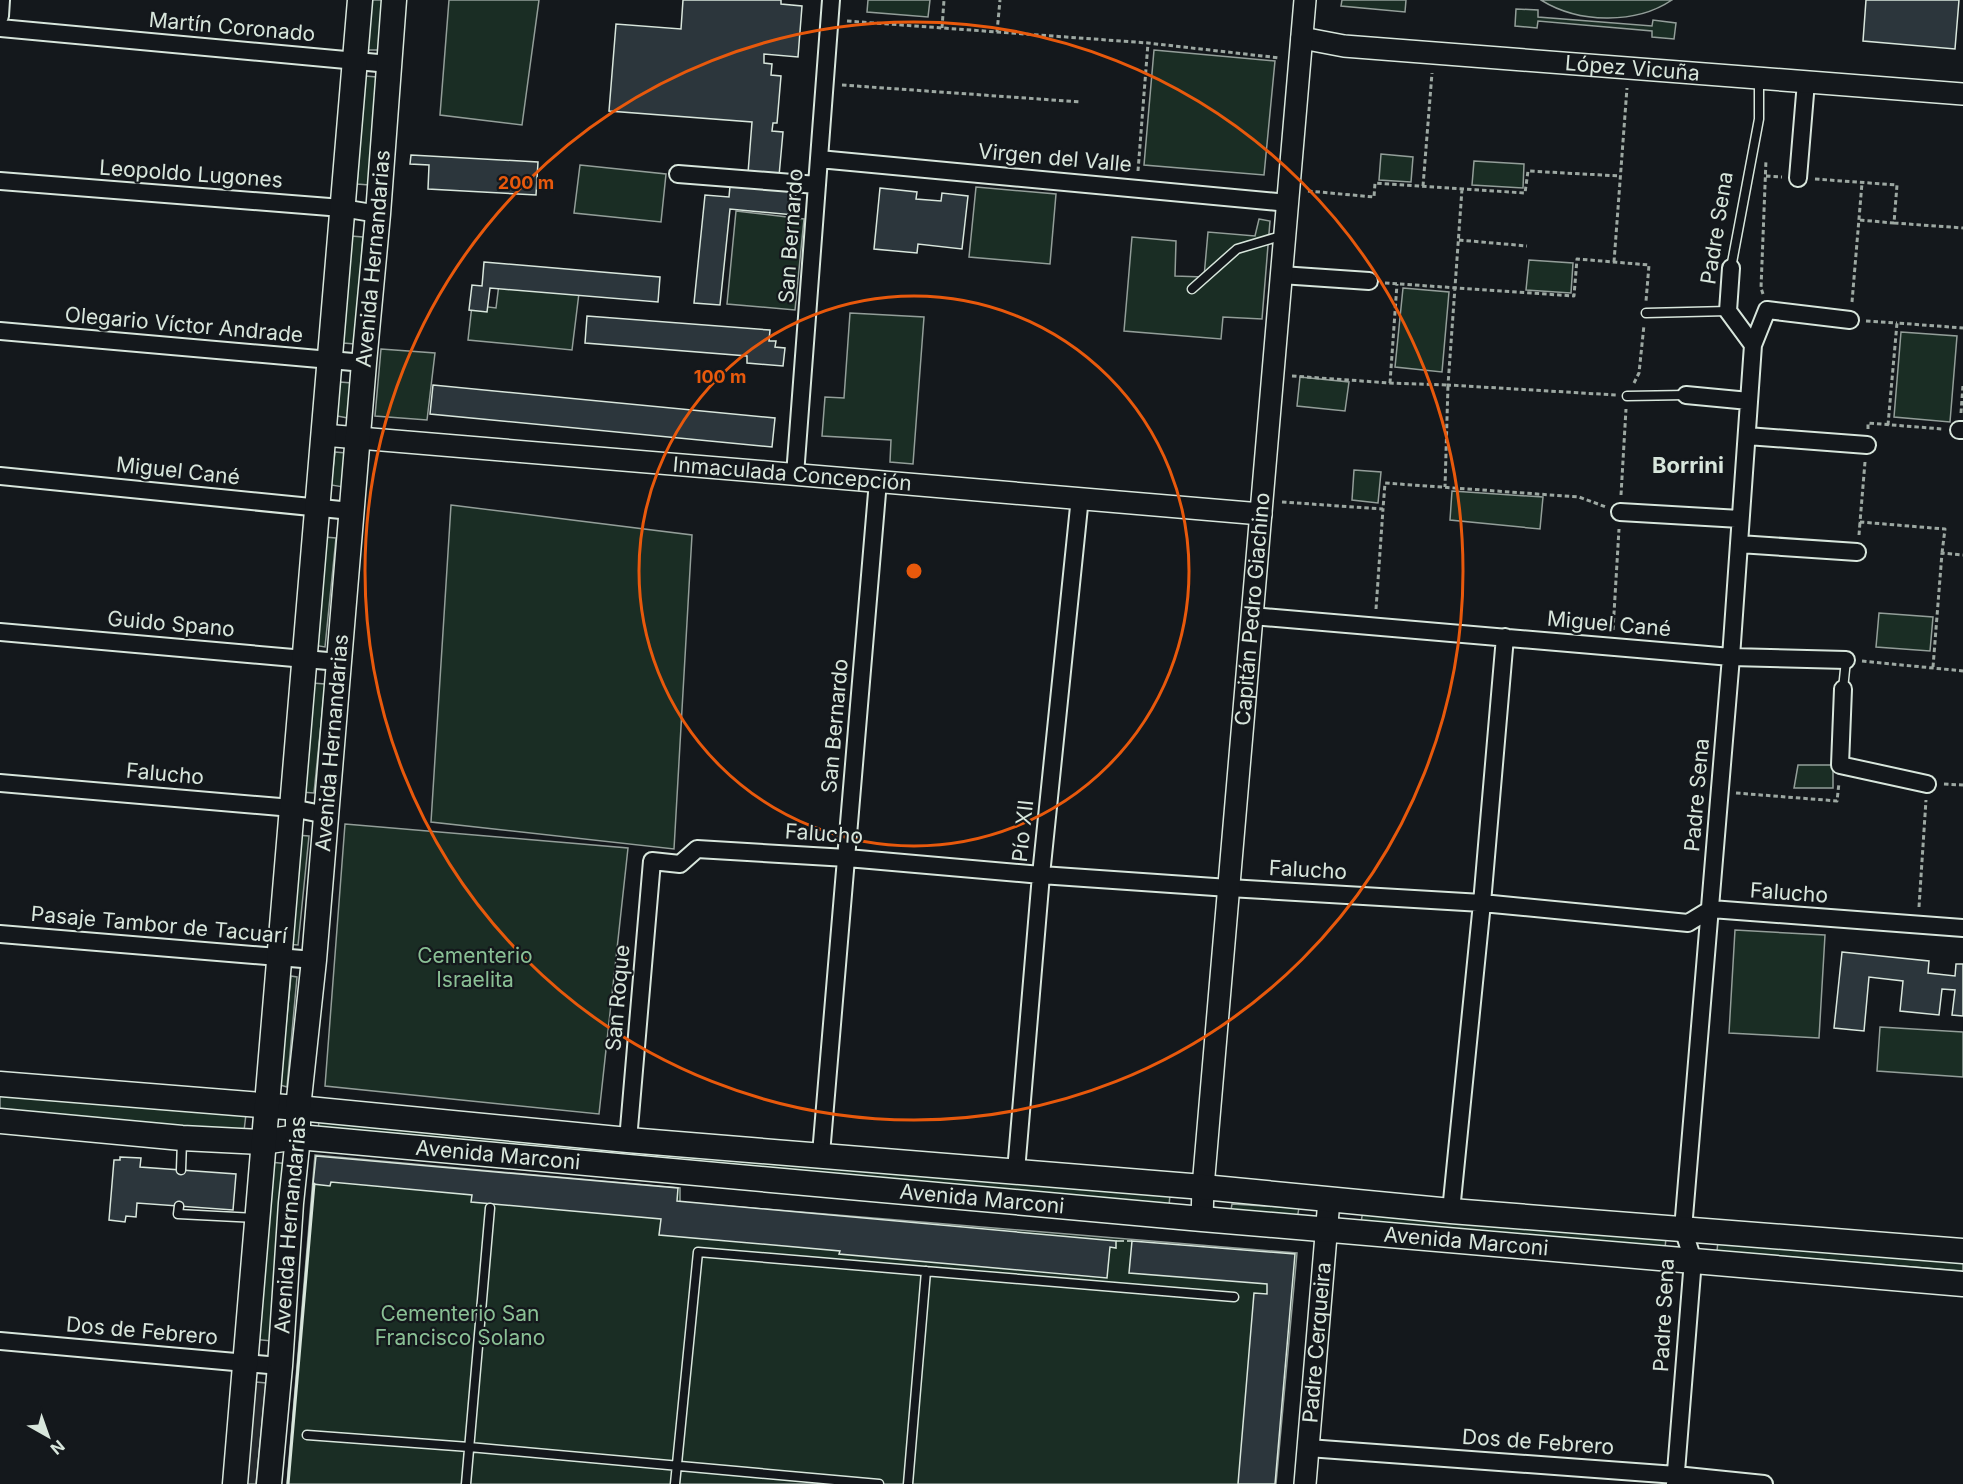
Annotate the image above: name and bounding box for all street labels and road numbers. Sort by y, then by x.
street label: Martín Coronado [148,7,316,46]
street label: López Vicuña [1564,50,1701,86]
street label: Virgen del Valle [977,138,1133,177]
street label: Avenida Hernandarias [351,149,395,369]
street label: Leopoldo Lugones [98,155,284,192]
street label: San Bernardo [773,168,808,304]
street label: Padre Sena [1695,170,1738,286]
street label: Olegario Víctor Andrade [64,302,304,347]
street label: Miguel Cané [115,452,241,489]
street label: Inmaculada Concepción [672,452,913,496]
street label: Capitán Pedro Giachino [1230,492,1275,727]
street label: Guido Spano [106,605,236,642]
street label: Miguel Cané [1546,606,1672,641]
street label: Avenida Hernandarias [310,633,353,853]
street label: San Bernardo [816,658,853,794]
street label: Padre Sena [1679,737,1714,853]
street label: Falucho [125,758,205,789]
street label: Pío XII [1007,799,1038,863]
street label: Falucho [784,818,864,849]
street label: Falucho [1268,855,1348,884]
street label: Falucho [1749,877,1829,908]
street label: Pasaje Tambor de Tacuarí [30,901,289,948]
street label: San Roque [600,944,635,1052]
street label: Avenida Hernandarias [269,1116,310,1335]
street label: Avenida Marconi [415,1135,581,1175]
street label: Avenida Marconi [899,1179,1065,1218]
street label: Avenida Marconi [1383,1222,1550,1261]
street label: Padre Sena [1648,1258,1679,1372]
street label: Padre Cerqueira [1297,1261,1336,1424]
street label: Dos de Febrero [65,1311,219,1350]
street label: Dos de Febrero [1461,1424,1615,1459]

